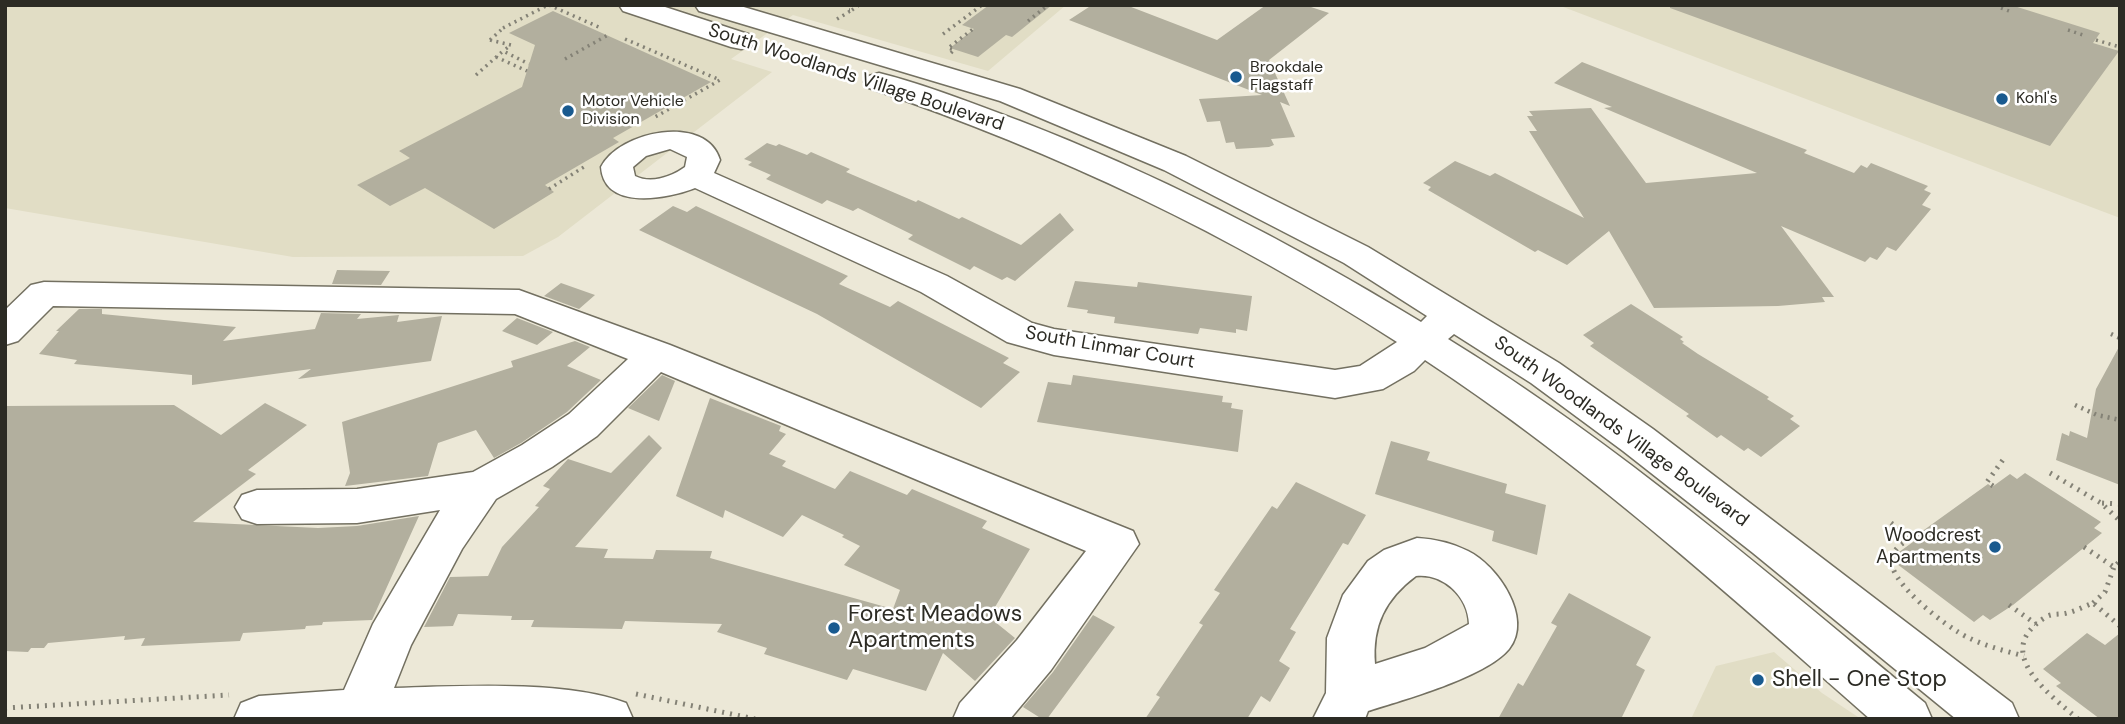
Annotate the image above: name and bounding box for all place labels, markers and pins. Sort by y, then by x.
place label: Brookdale Flagstaff [1250,58,1323,96]
marker: Brookdale Flagstaff [1228,69,1244,85]
place label: Kohl's [2016,89,2058,109]
marker: Kohl's [1994,91,2010,107]
place label: Motor Vehicle Division [582,92,684,130]
marker: Motor Vehicle Division [560,103,576,119]
place label: Woodcrest Apartments [1876,525,1981,569]
marker: Woodcrest Apartments [1987,539,2003,555]
place label: Forest Meadows Apartments [848,601,1022,655]
marker: Forest Meadows Apartments [826,620,842,636]
place label: Shell - One Stop [1772,666,1947,694]
marker: Shell - One Stop [1750,672,1766,688]

